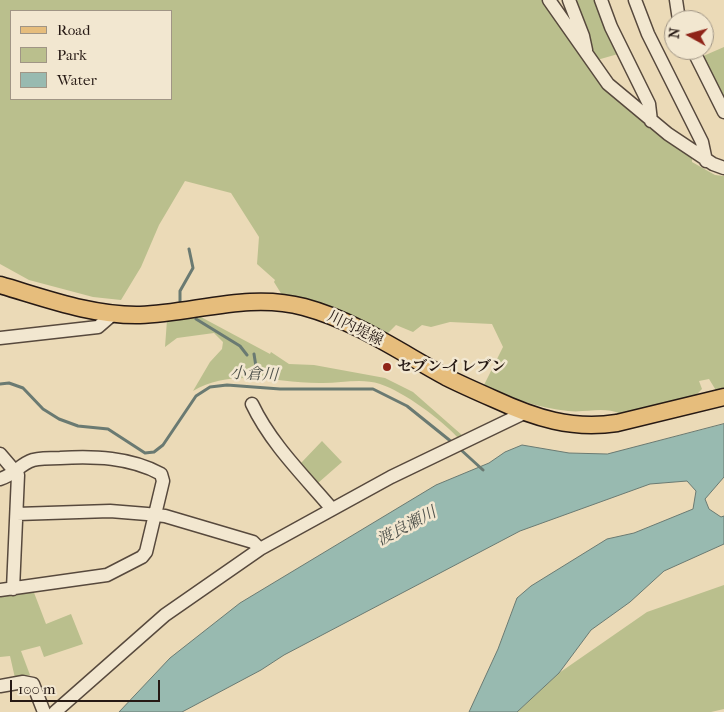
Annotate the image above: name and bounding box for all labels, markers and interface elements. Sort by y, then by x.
legend [10,10,172,100]
north arrow [664,10,714,60]
text: Road [57,21,90,39]
text: N [666,27,684,40]
text: Park [57,46,87,64]
text: Water [57,71,97,89]
street label: 川内堤線 [324,308,386,350]
place label: セブン-イレブン [397,358,506,376]
marker: セブン-イレブン [381,361,393,373]
water label: 小倉川 [230,364,278,386]
water label: 渡良瀬川 [374,504,440,550]
scale bar [12,670,162,702]
text: 100 m [18,680,56,698]

